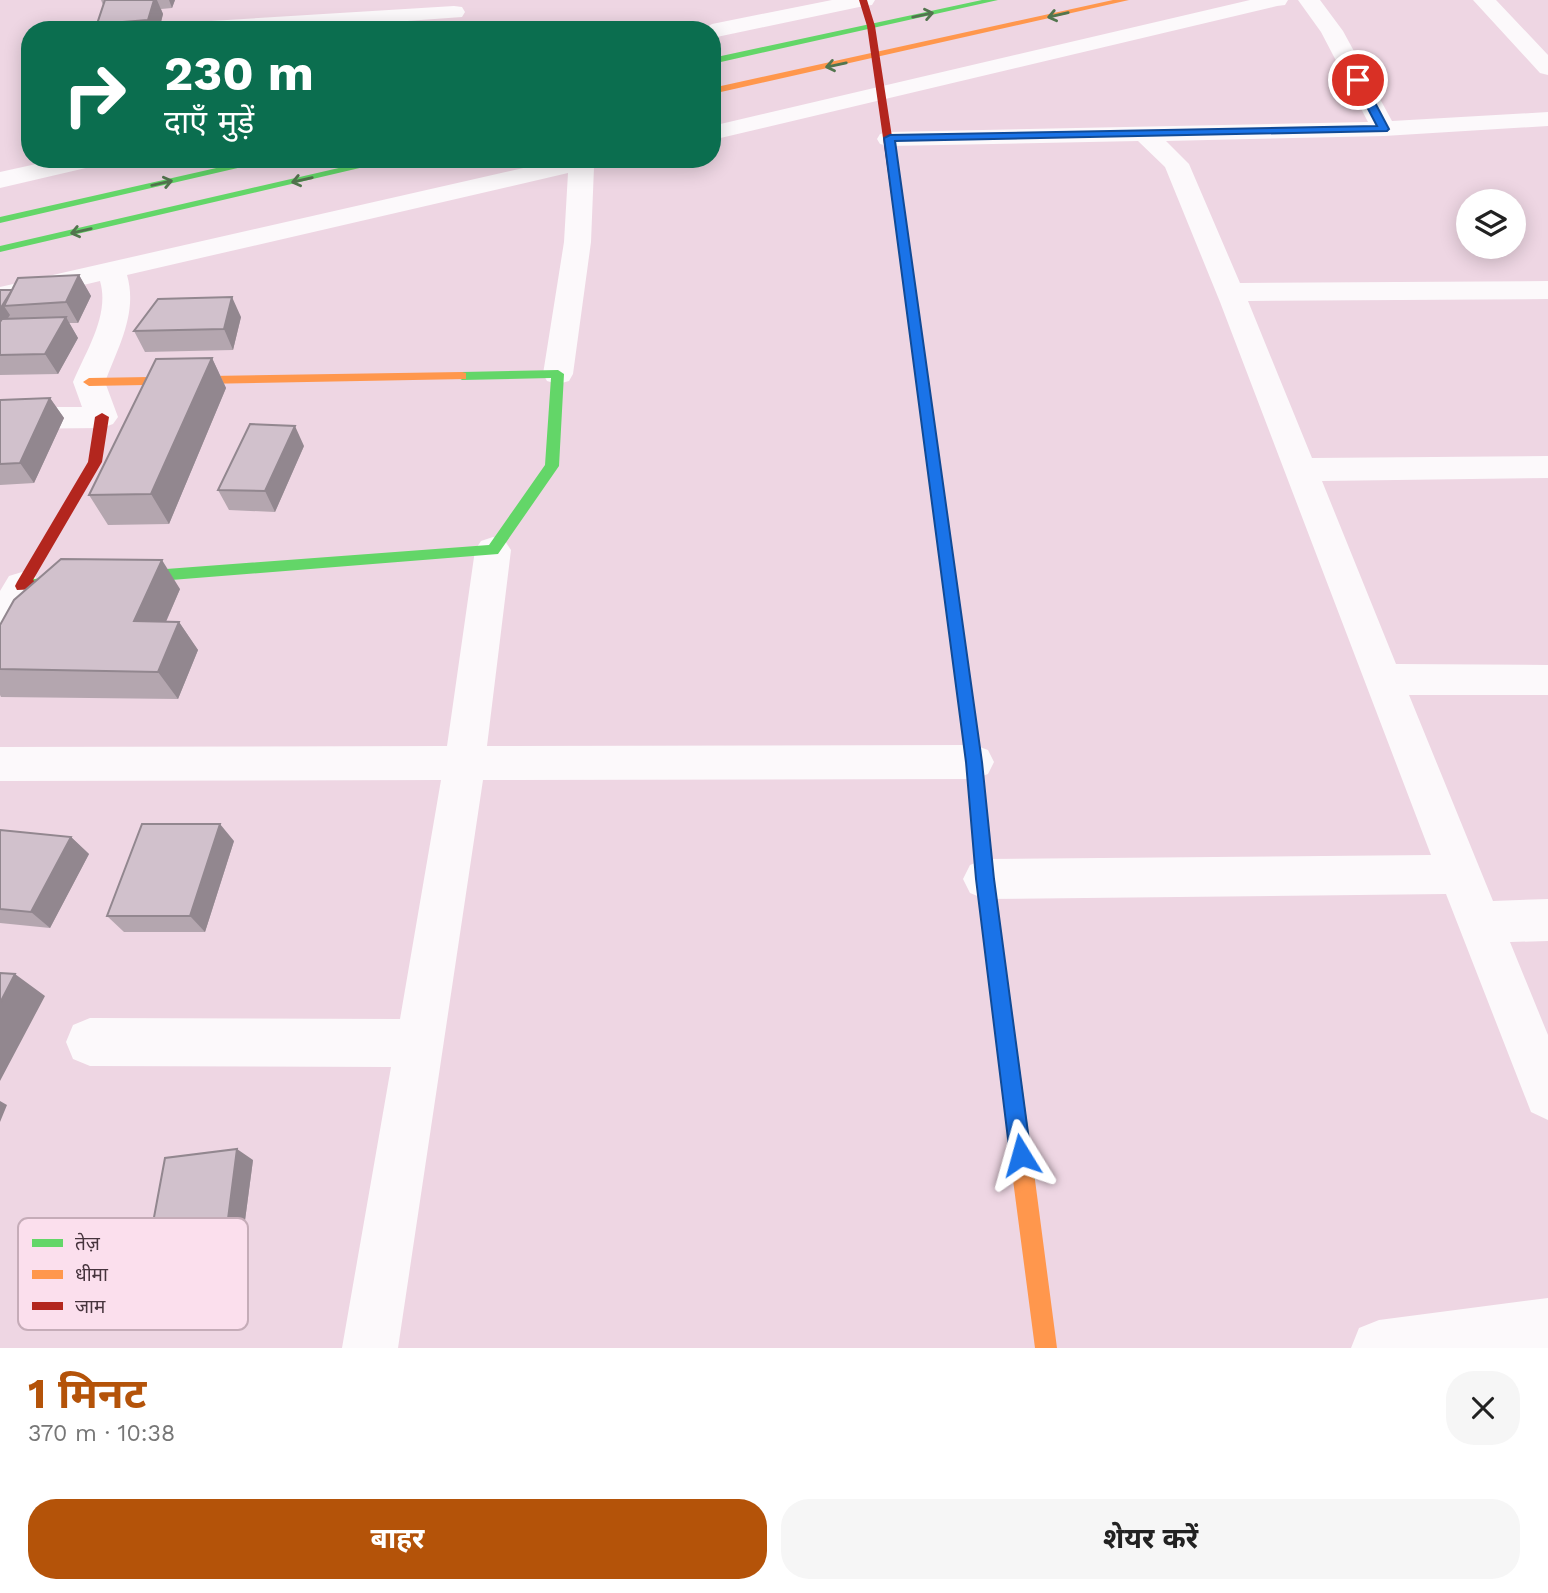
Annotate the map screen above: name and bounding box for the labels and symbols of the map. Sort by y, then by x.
one-way arrow [911,8,934,22]
one-way arrow [1047,9,1070,22]
pin [1328,50,1388,110]
one-way arrow [825,58,848,72]
one-way arrow [292,174,314,187]
one-way arrow [150,176,173,190]
one-way arrow [70,224,93,238]
position arrow [984,1118,1058,1192]
legend [18,1218,248,1330]
text: तेज़ [75,1232,101,1255]
text: धीमा [75,1263,109,1286]
text: जाम [75,1295,106,1318]

